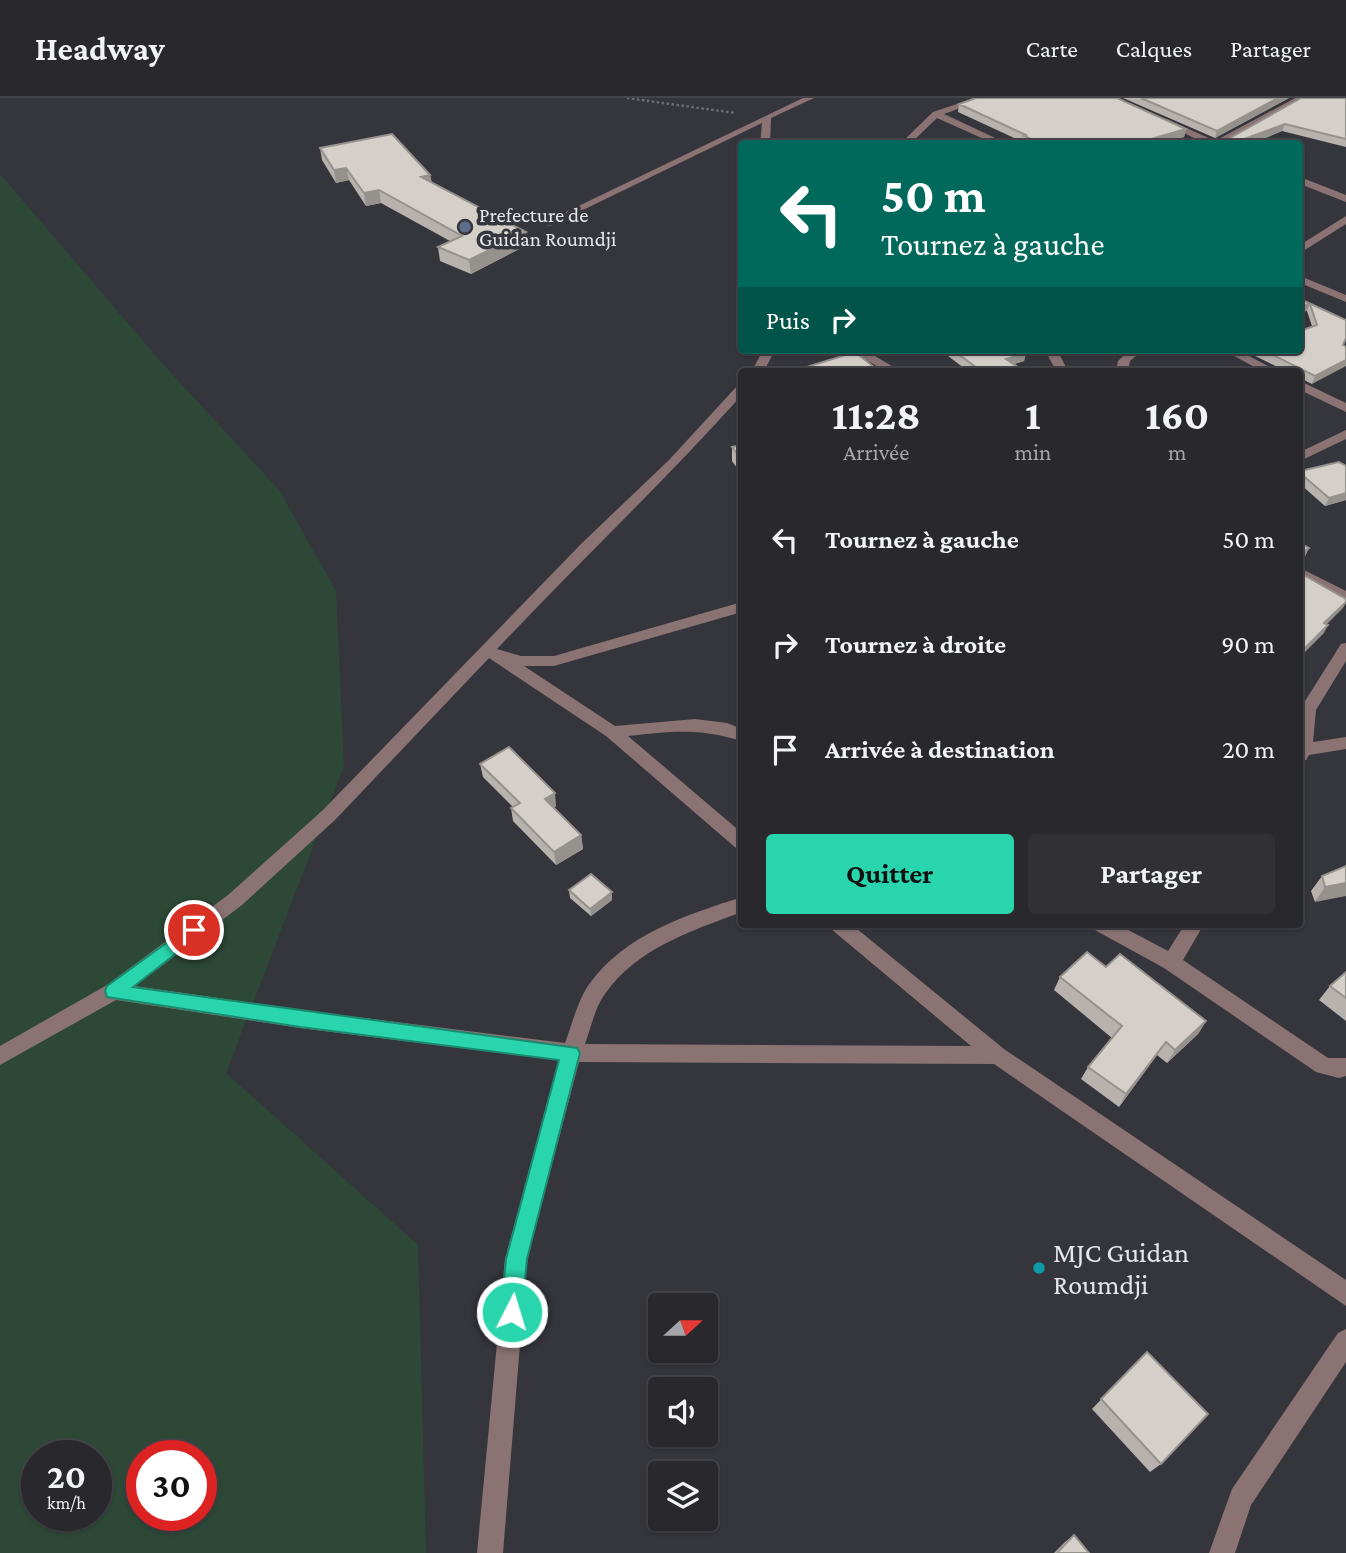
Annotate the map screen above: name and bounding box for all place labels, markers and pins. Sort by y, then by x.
place label: Prefecture de Guidan Roumdji [479,203,617,251]
marker: Prefecture de Guidan Roumdji [457,219,473,235]
pin [164,900,224,960]
place label: MJC Guidan Roumdji [1053,1237,1189,1300]
marker: MJC Guidan Roumdji [1031,1260,1047,1276]

